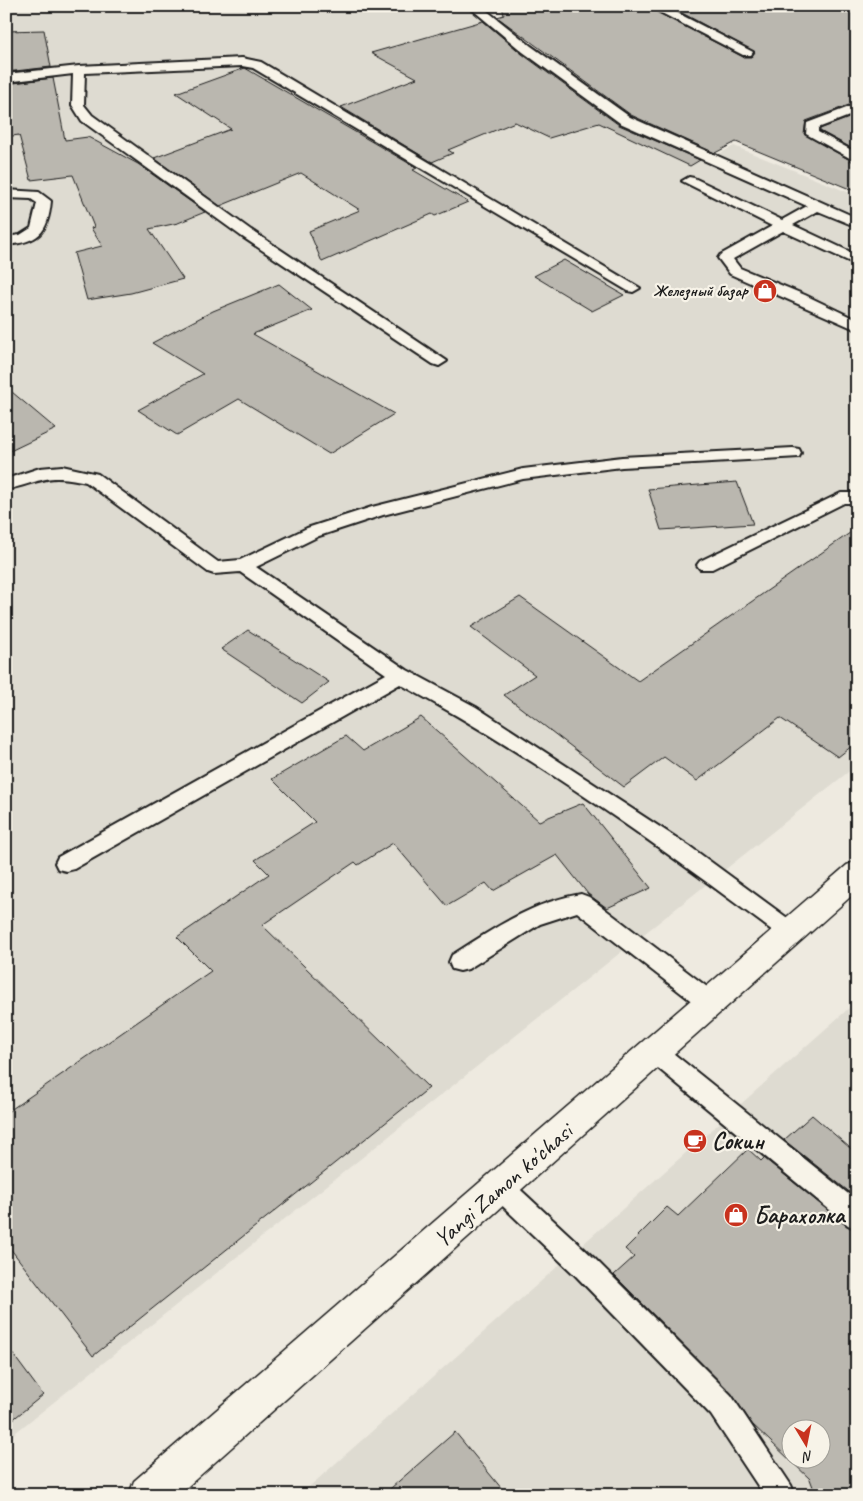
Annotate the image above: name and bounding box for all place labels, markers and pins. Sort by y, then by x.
shop icon: Железный базар [752,278,778,304]
place label: Железный базар [653,281,749,301]
place label: Сокин [712,1126,765,1156]
cafe icon: Сокин [682,1128,708,1154]
place label: Барахолка [754,1200,847,1230]
shop icon: Барахолка [723,1202,749,1228]

